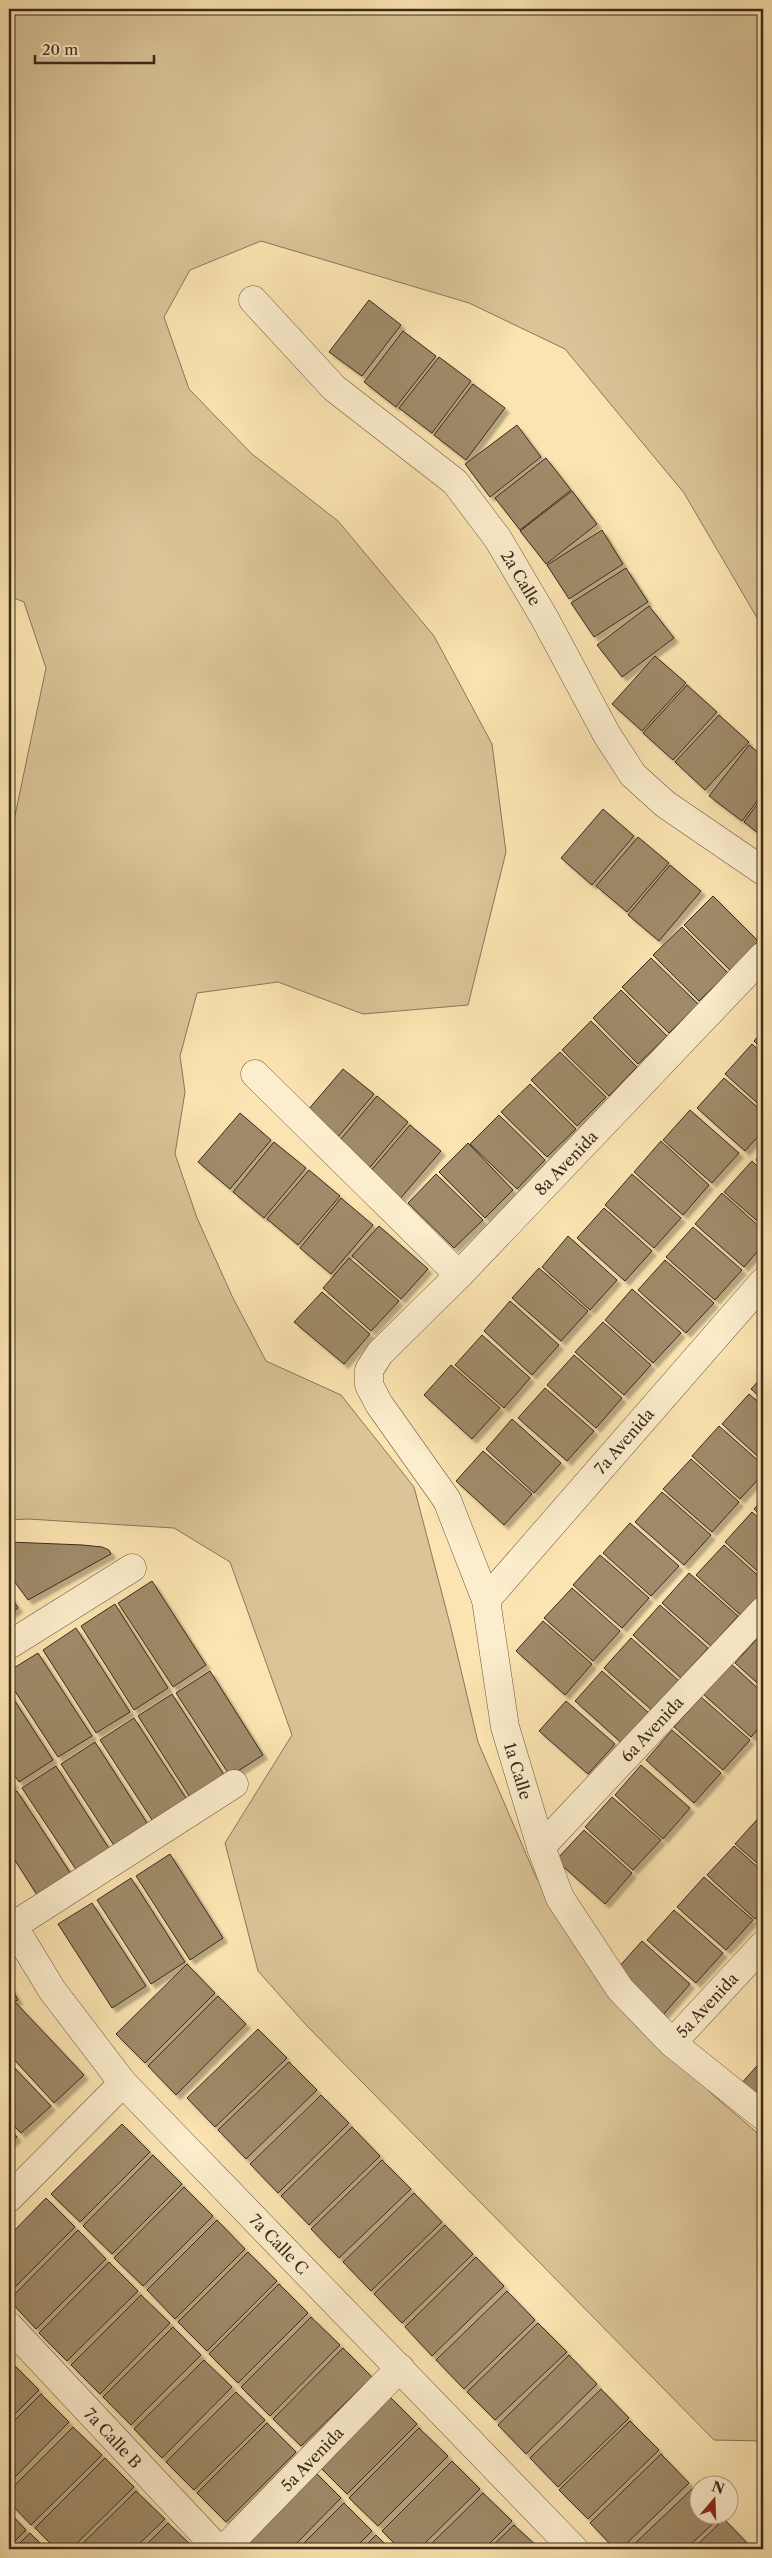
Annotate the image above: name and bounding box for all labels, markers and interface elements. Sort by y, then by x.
scale bar [35,32,154,64]
text: 20 m [42,40,78,59]
street label: 2a Calle [497,547,545,609]
street label: 8a Avenida [530,1126,602,1200]
street label: 7a Avenida [590,1404,658,1478]
street label: 6a Avenida [617,1692,688,1766]
street label: 1a Calle [500,1740,536,1802]
street label: 5a Avenida [672,1968,743,2042]
street label: 7a Calle C [245,2210,313,2278]
street label: 7a Calle B [80,2404,146,2472]
street label: 5a Avenida [276,2422,348,2495]
north arrow [690,2476,740,2526]
text: N [710,2477,727,2498]

